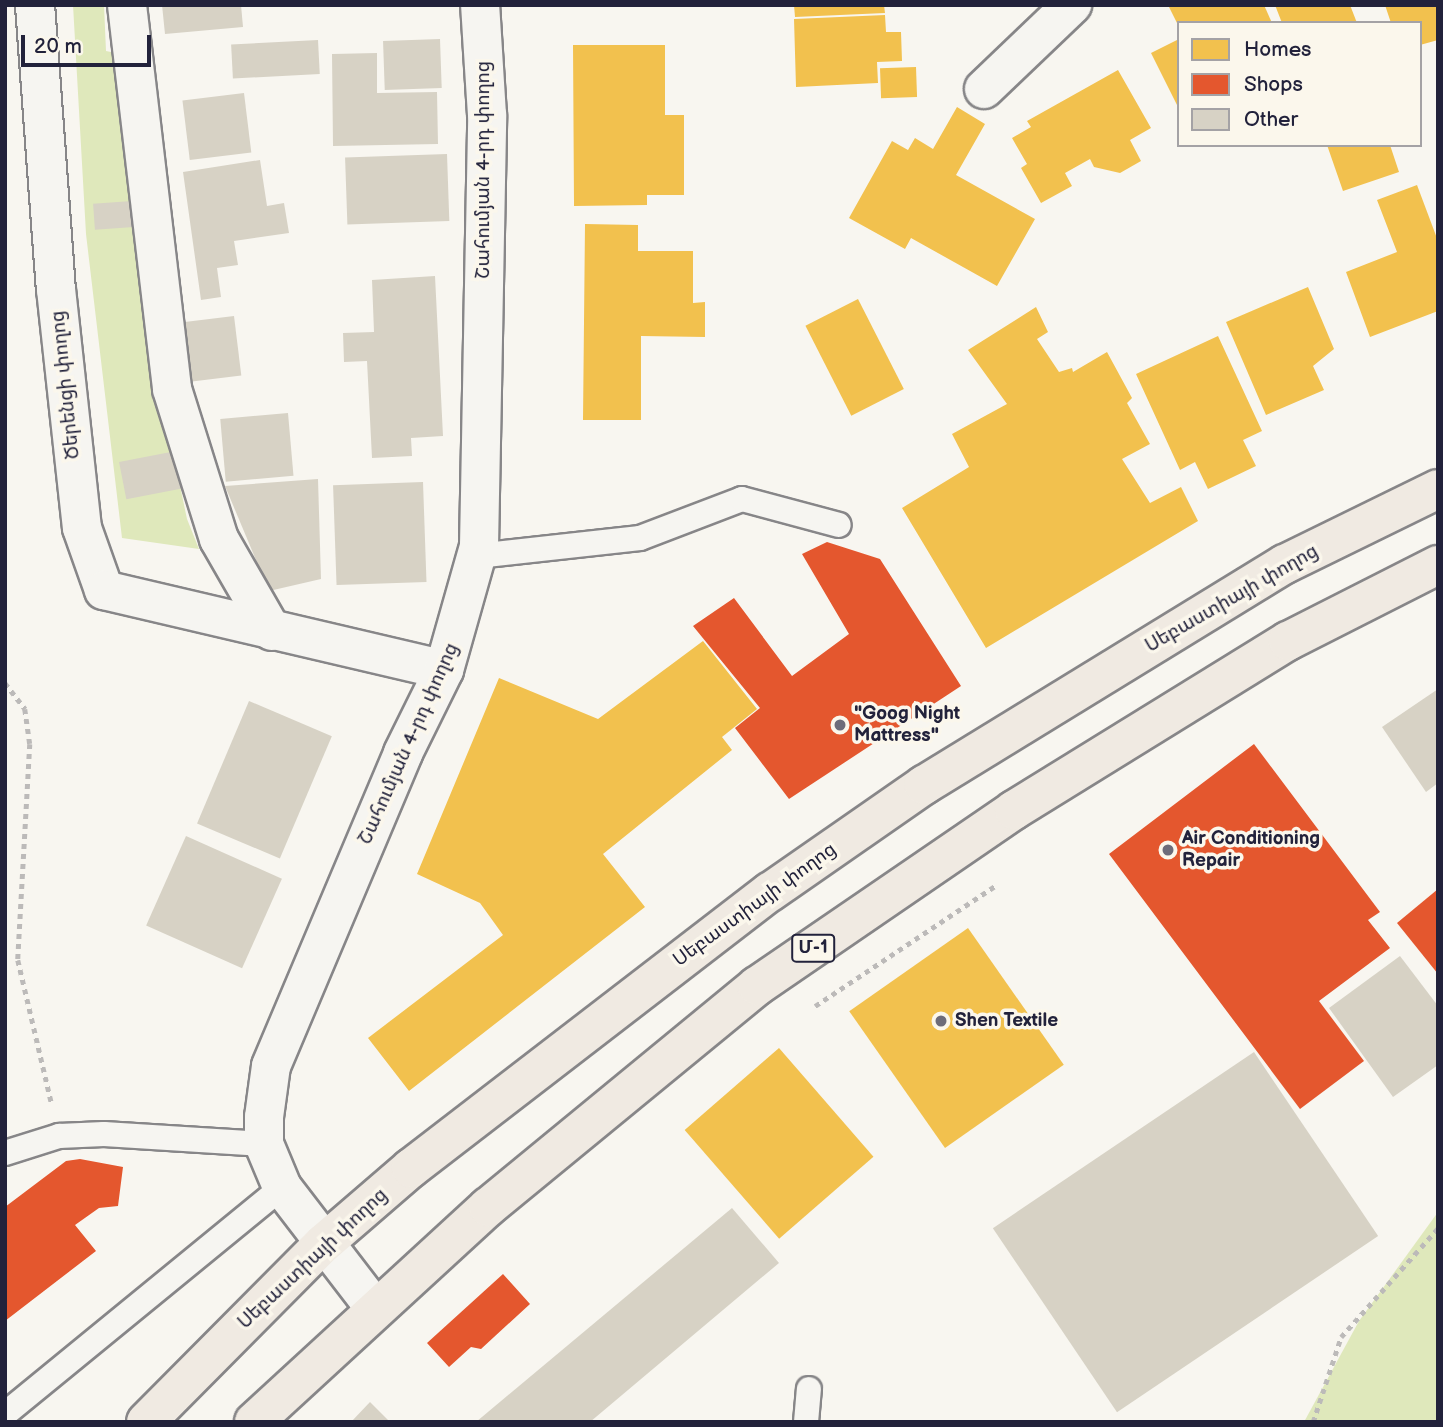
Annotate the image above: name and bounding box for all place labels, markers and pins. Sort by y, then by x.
place label: "Goog Night Mattress" [854,703,960,747]
marker: "Goog Night Mattress" [832,717,848,733]
place label: Air Conditioning Repair [1182,828,1320,872]
marker: Air Conditioning Repair [1160,842,1176,858]
place label: Shen Textile [955,1010,1058,1032]
marker: Shen Textile [933,1013,949,1029]

